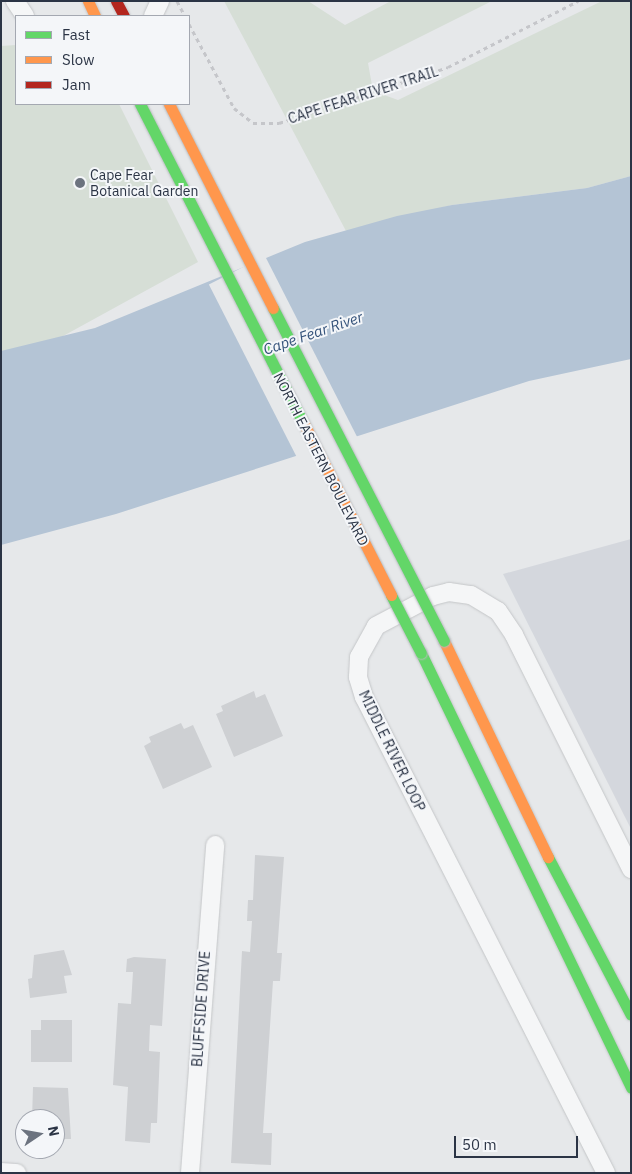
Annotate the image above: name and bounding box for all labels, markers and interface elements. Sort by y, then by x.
legend [15,15,190,105]
text: Fast [62,25,90,44]
text: Slow [62,50,95,69]
street label: CAPE FEAR RIVER TRAIL [286,63,440,127]
text: Jam [62,75,91,94]
place label: Cape Fear Botanical Garden [90,167,198,200]
marker: Cape Fear Botanical Garden [74,177,86,189]
water label: Cape Fear River [261,308,365,358]
street label: NORTH EASTERN BOULEVARD [270,370,372,548]
street label: MIDDLE RIVER LOOP [355,688,429,814]
street label: BLUFFSIDE DRIVE [189,950,213,1068]
north arrow [15,1109,65,1159]
text: N [44,1124,64,1138]
scale bar [457,1126,581,1158]
text: 50 m [462,1135,497,1154]

